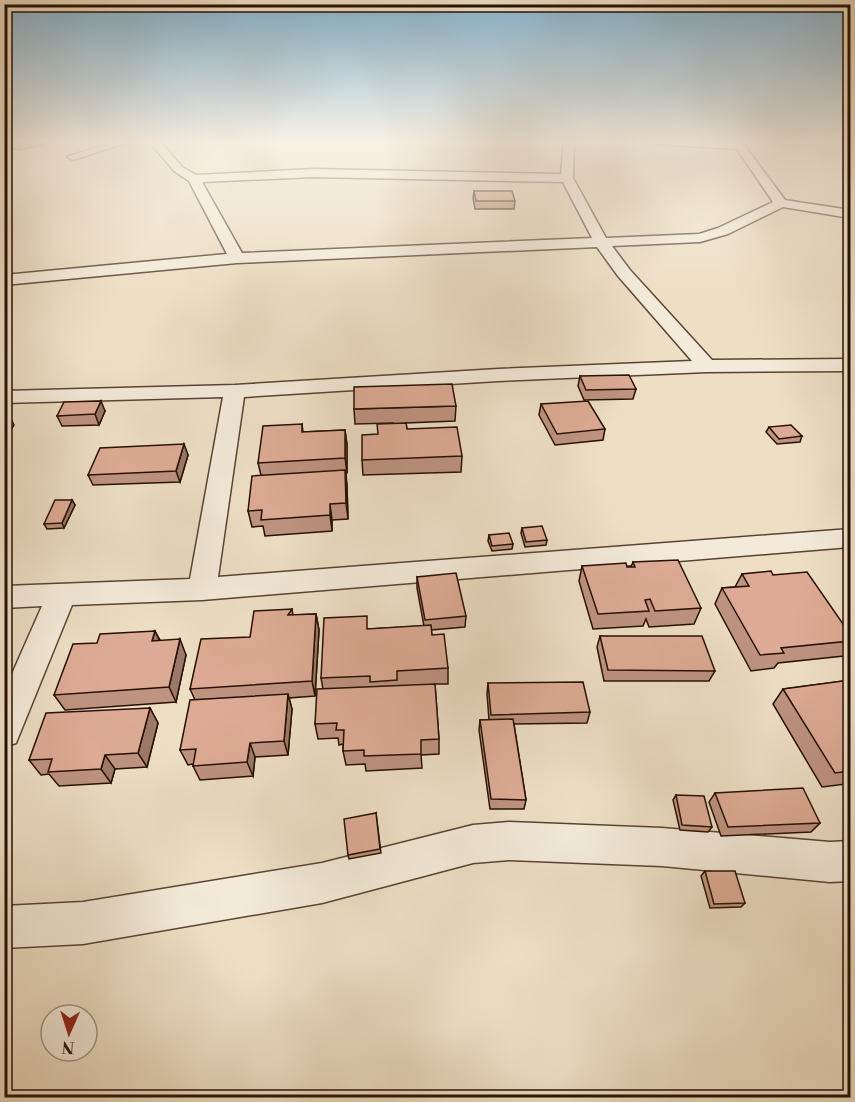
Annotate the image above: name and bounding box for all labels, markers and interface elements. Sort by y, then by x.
north arrow [39,1003,99,1063]
text: N [61,1037,75,1057]

